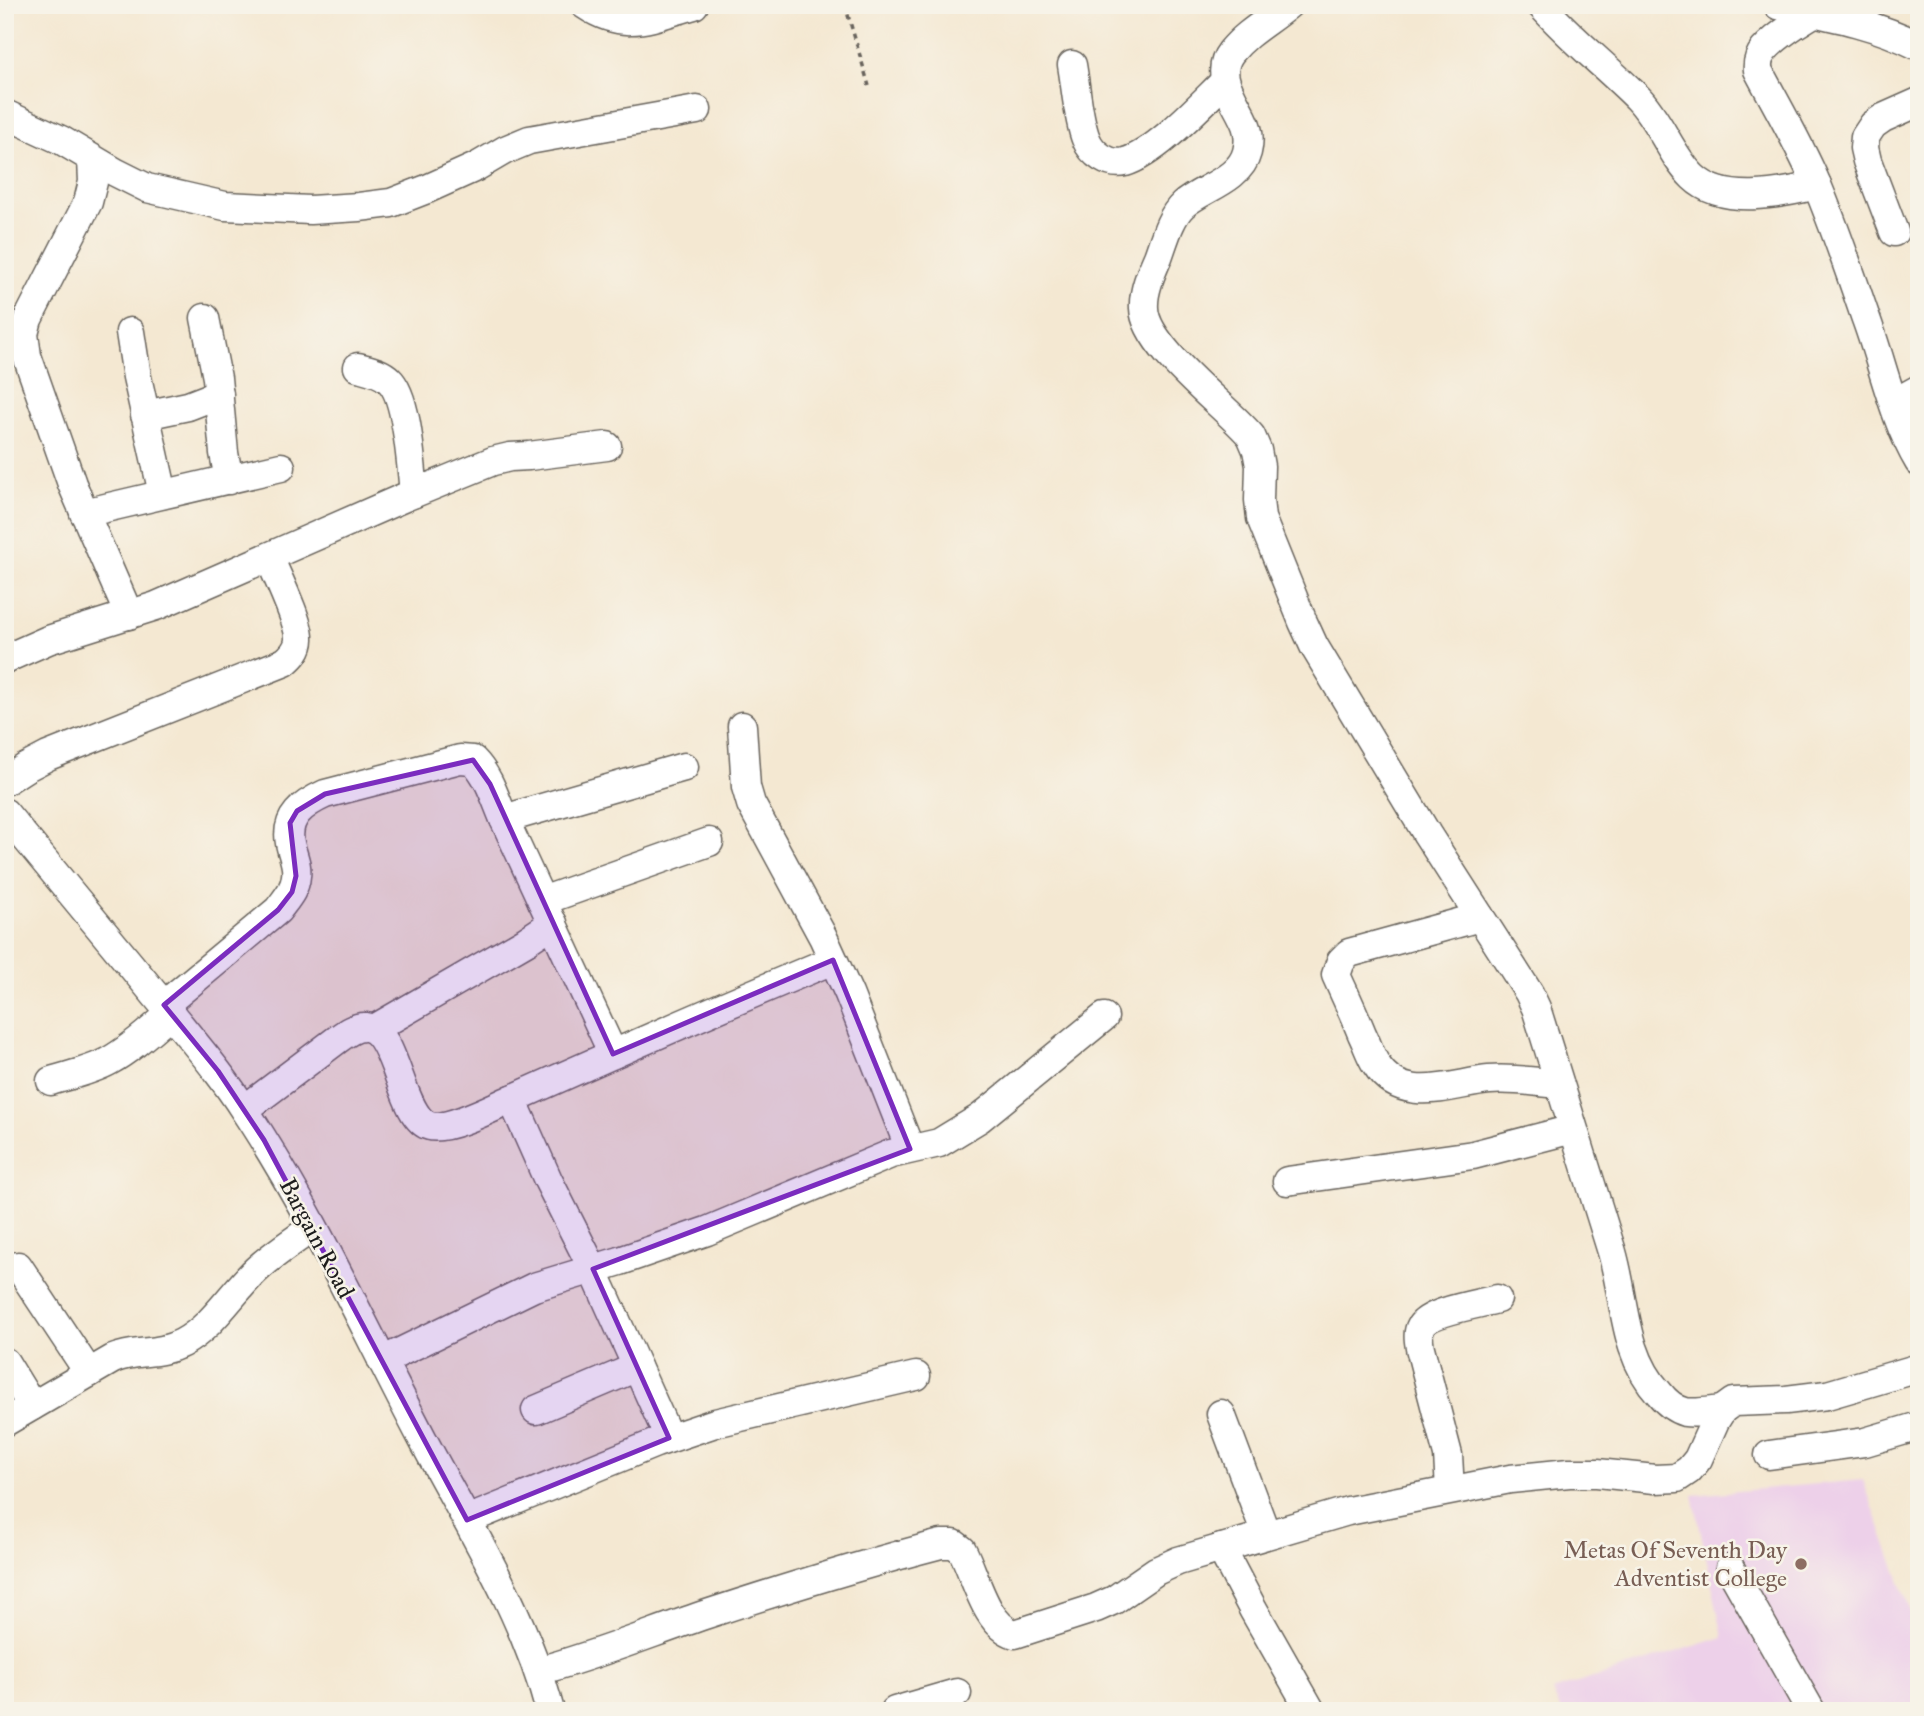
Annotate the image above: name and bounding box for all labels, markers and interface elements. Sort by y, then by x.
street label: Bargain Road [273,1173,361,1303]
place label: Metas Of Seventh Day Adventist College [1564,1535,1788,1593]
marker: Metas Of Seventh Day Adventist College [1793,1556,1809,1572]

